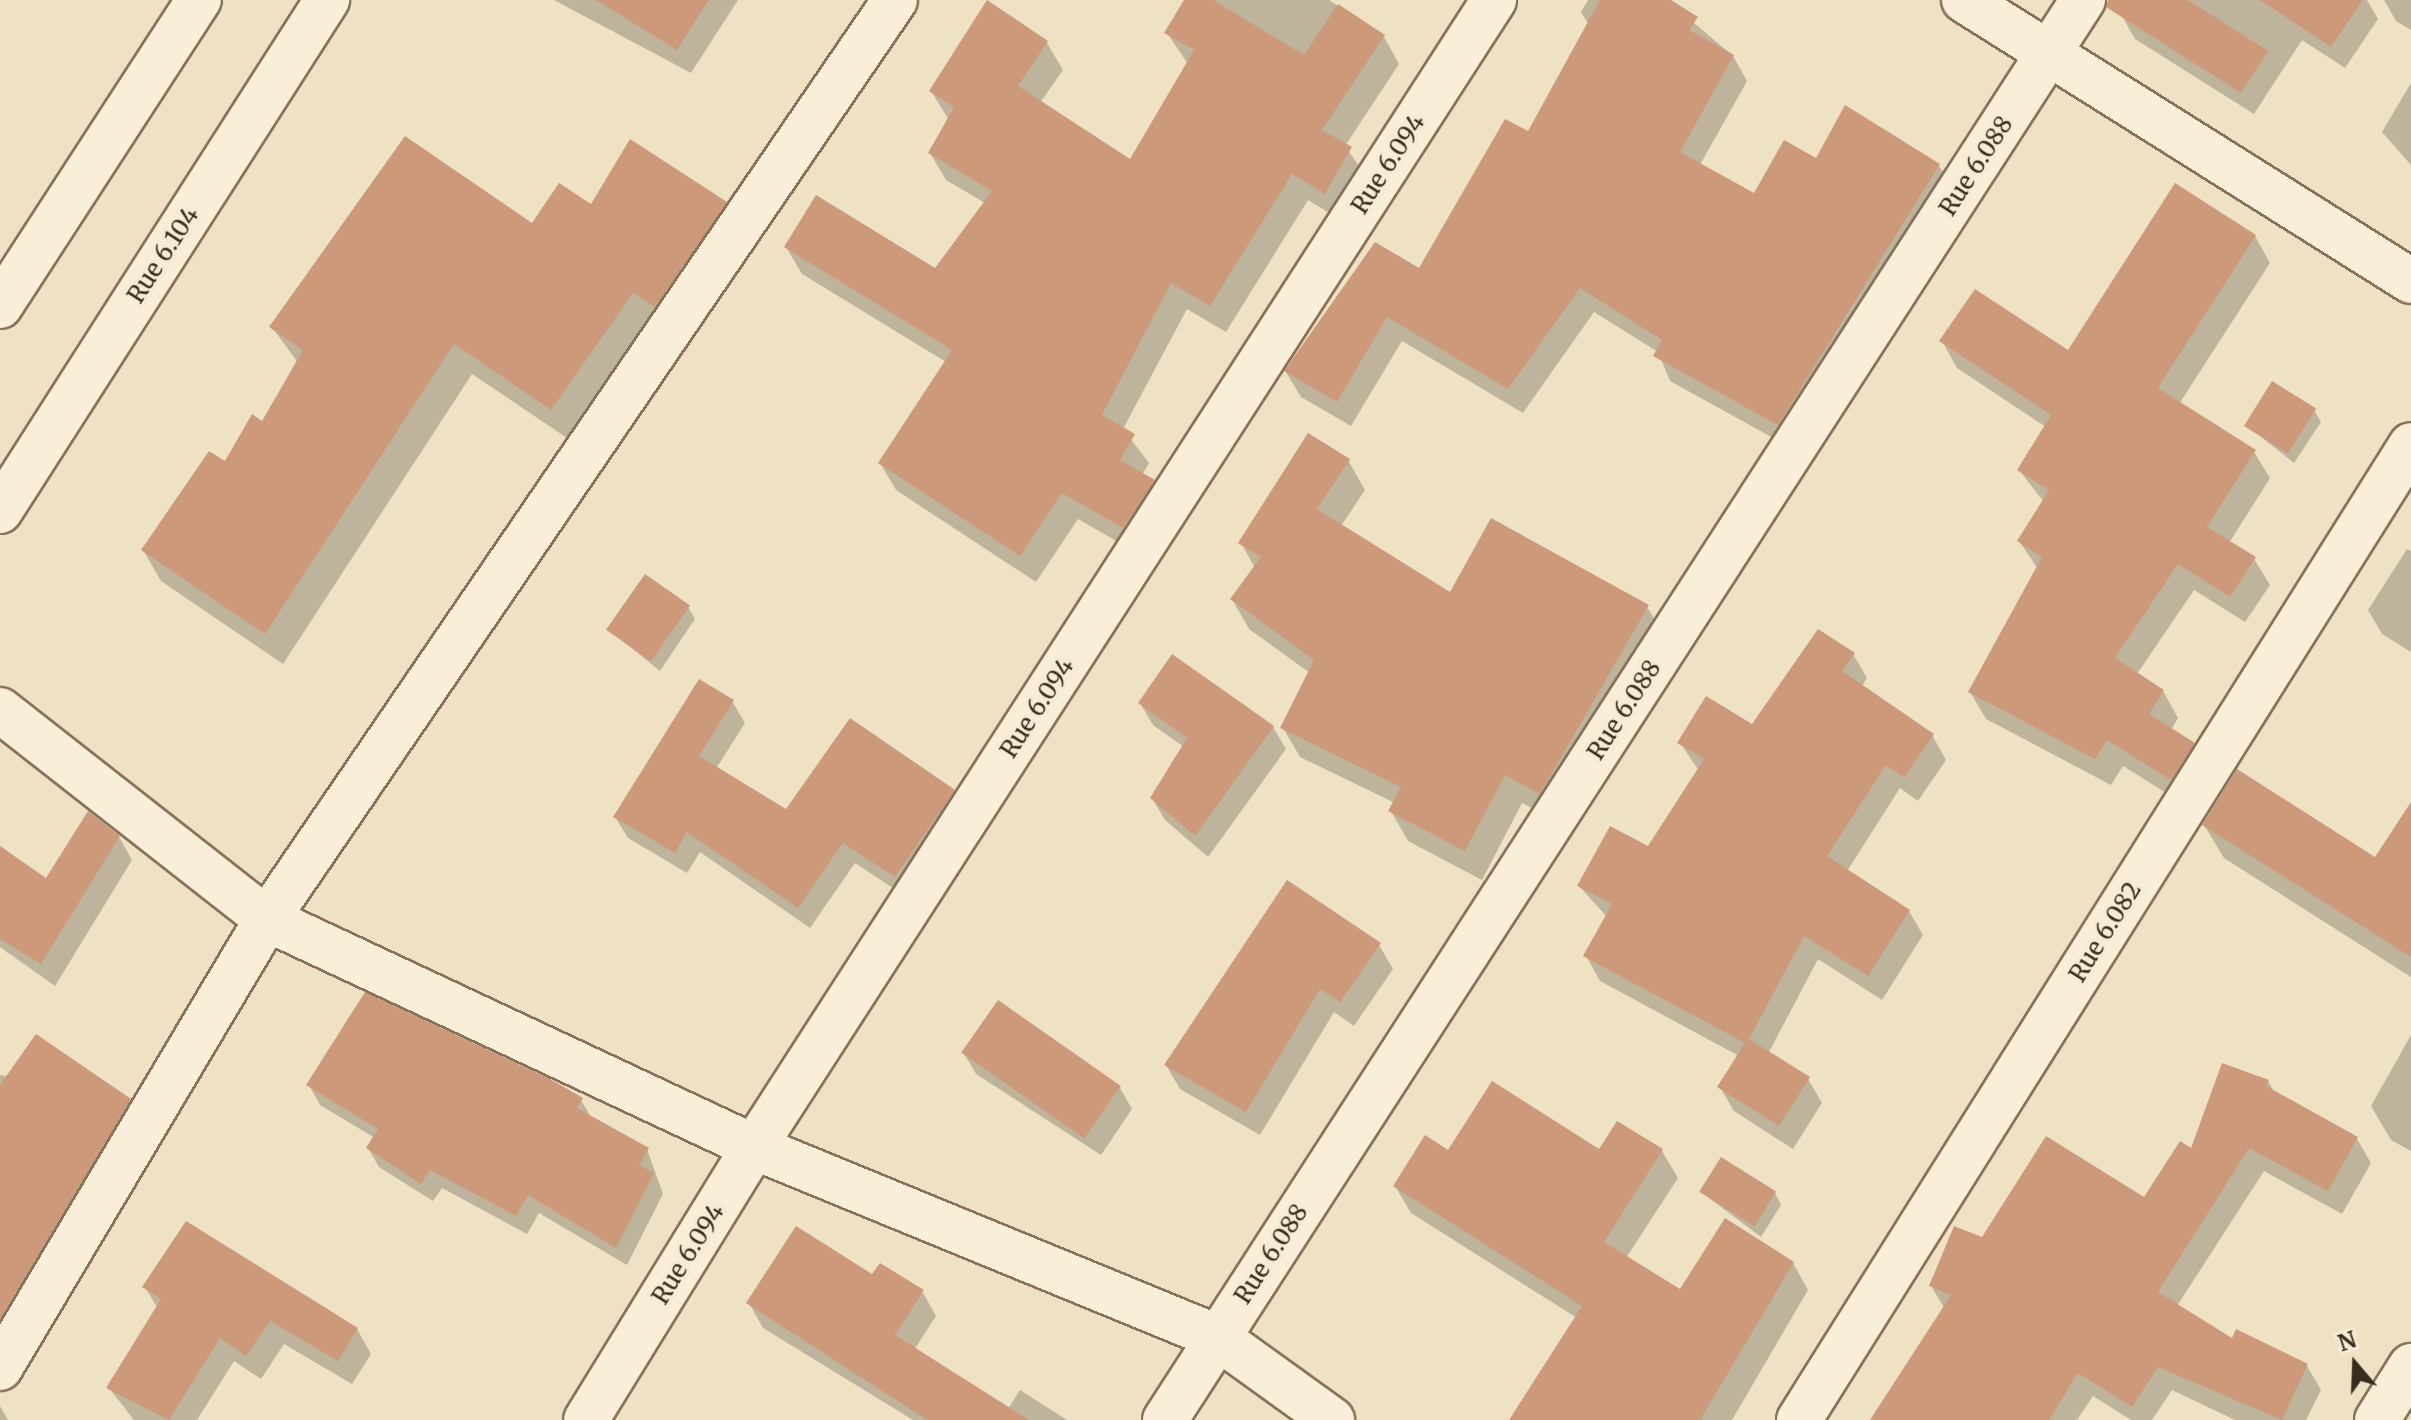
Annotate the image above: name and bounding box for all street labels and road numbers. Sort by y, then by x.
street label: Rue 6.094 [1345,109,1431,219]
street label: Rue 6.088 [1933,111,2019,221]
street label: Rue 6.104 [121,201,205,309]
street label: Rue 6.094 [994,653,1080,763]
street label: Rue 6.088 [1581,655,1667,765]
street label: Rue 6.082 [2063,877,2147,987]
street label: Rue 6.094 [646,1198,730,1310]
street label: Rue 6.088 [1228,1199,1314,1309]

